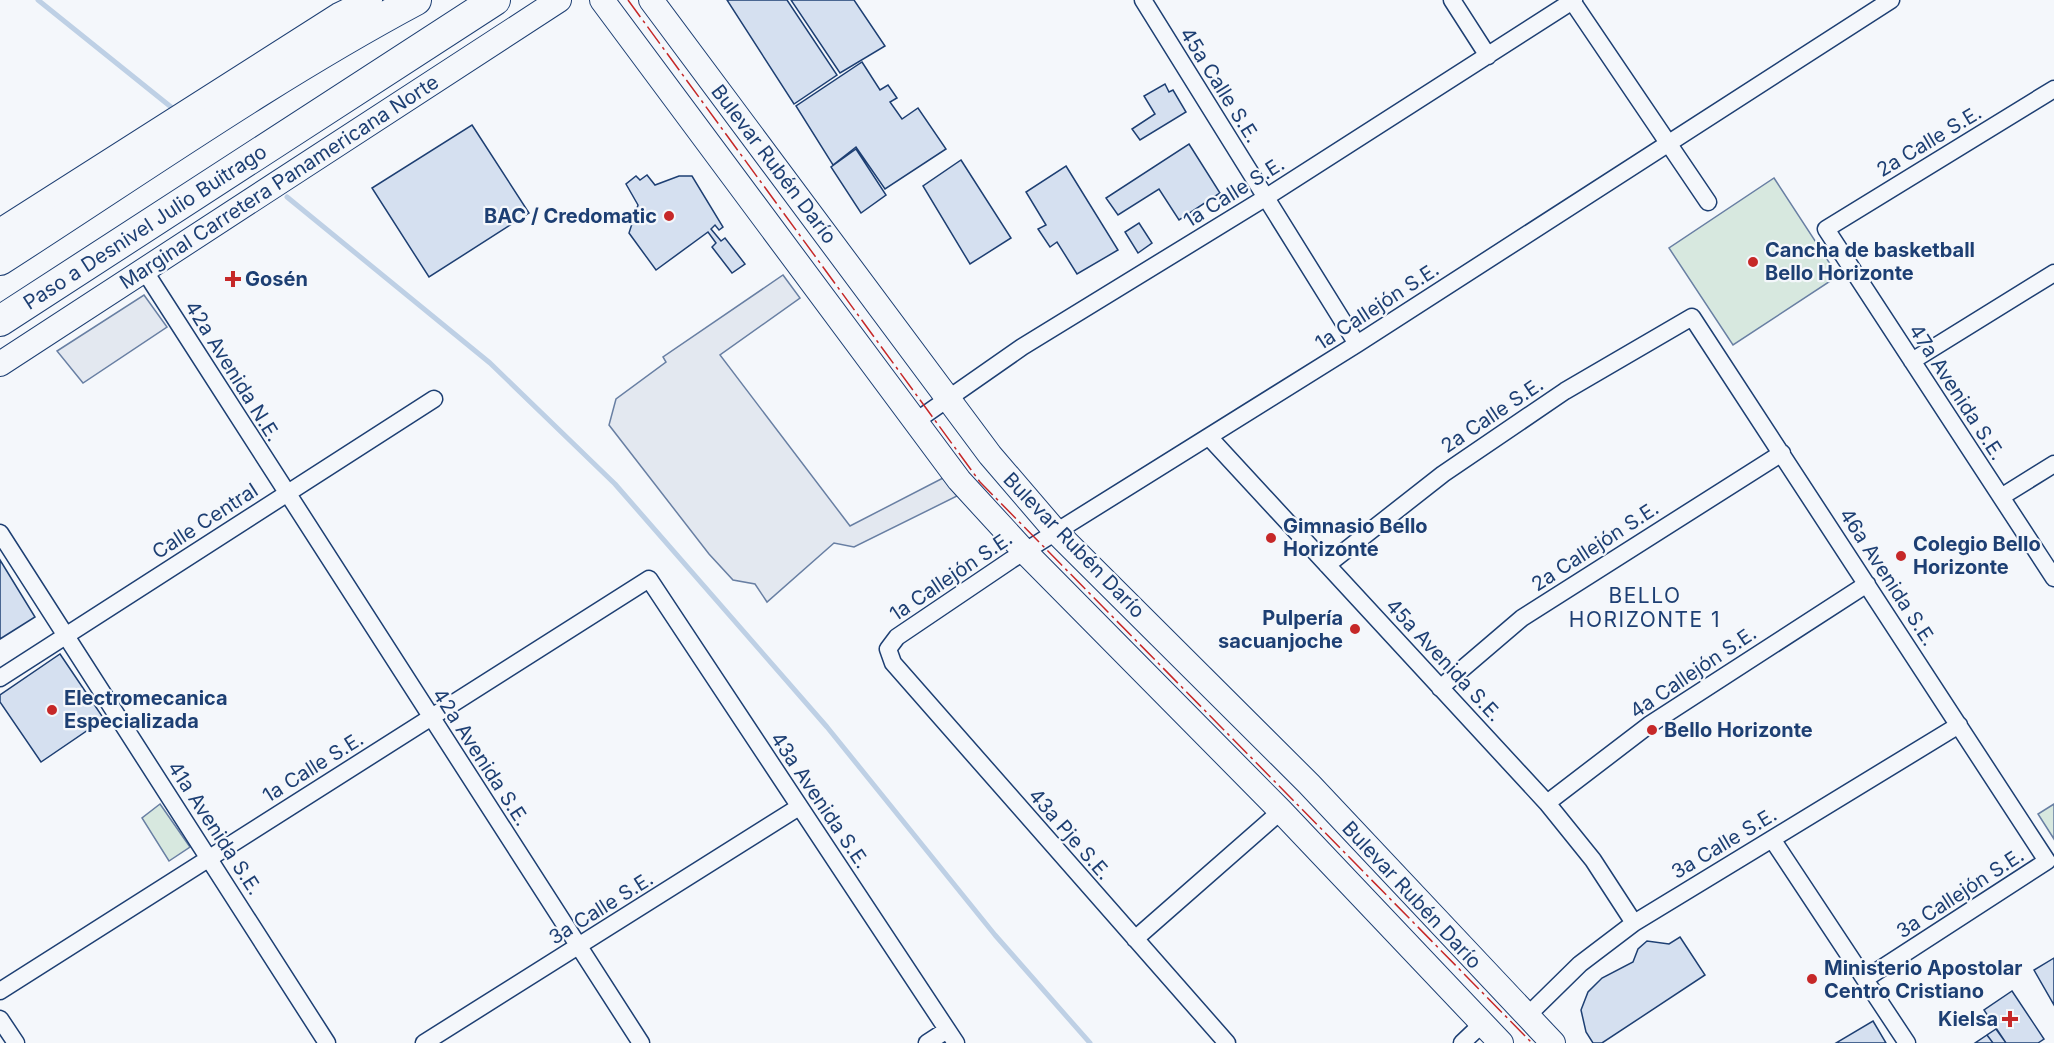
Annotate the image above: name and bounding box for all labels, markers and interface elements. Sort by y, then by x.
street label: 45a Calle S.E. [1175,23,1265,147]
street label: Marginal Carretera Panamericana Norte [115,70,443,294]
street label: Bulevar Rubén Darío [706,80,842,248]
street label: 2a Calle S.E. [1872,100,1986,182]
street label: Paso a Desnivel Julio Buitrago [19,139,271,315]
street label: 1a Calle S.E. [1179,152,1289,232]
place label: BAC / Credomatic [484,204,657,228]
marker: BAC / Credomatic [662,209,676,223]
place label: Cancha de basketball Bello Horizonte [1765,238,1975,285]
marker: Cancha de basketball Bello Horizonte [1746,255,1760,269]
street label: 1a Callejón S.E. [1311,257,1443,355]
place label: Gosén [245,267,308,291]
marker: Gosén [226,272,240,286]
street label: 42a Avenida N.E. [180,296,286,446]
street label: 47a Avenida S.E. [1904,320,2010,464]
street label: 2a Calle S.E. [1436,372,1548,458]
street label: Bulevar Rubén Darío [998,467,1150,623]
street label: Calle Central [148,478,262,564]
street label: 2a Callejón S.E. [1527,496,1663,596]
street label: 46a Avenida S.E. [1835,504,1941,650]
place label: Gimnasio Bello Horizonte [1283,514,1428,561]
street label: 1a Callejón S.E. [885,526,1017,626]
marker: Gimnasio Bello Horizonte [1264,531,1278,545]
place label: Colegio Bello Horizonte [1913,532,2041,579]
marker: Colegio Bello Horizonte [1894,549,1908,563]
district label: BELLO HORIZONTE 1 [1569,583,1721,632]
street label: 45a Avenida S.E. [1381,594,1507,726]
place label: Pulpería sacuanjoche [1218,606,1343,653]
street label: 4a Callejón S.E. [1625,621,1761,723]
marker: Pulpería sacuanjoche [1348,622,1362,636]
street label: 42a Avenida S.E. [428,684,534,830]
place label: Electromecanica Especializada [64,686,228,733]
marker: Electromecanica Especializada [45,703,59,717]
place label: Bello Horizonte [1664,718,1813,742]
marker: Bello Horizonte [1645,723,1659,737]
street label: 1a Calle S.E. [258,727,368,807]
street label: 43a Avenida S.E. [766,727,874,873]
street label: 41a Avenida S.E. [163,757,267,899]
street label: 43a Pje S.E. [1024,783,1116,885]
street label: 3a Calle S.E. [1667,802,1781,884]
street label: Bulevar Rubén Darío [1337,816,1487,974]
street label: 3a Callejón S.E. [1892,843,2028,943]
street label: 3a Calle S.E. [544,866,658,950]
place label: Ministerio Apostolar Centro Cristiano [1824,956,2022,1003]
marker: Ministerio Apostolar Centro Cristiano [1805,972,1819,986]
place label: Kielsa [1938,1007,1998,1031]
marker: Kielsa [2003,1012,2017,1026]

